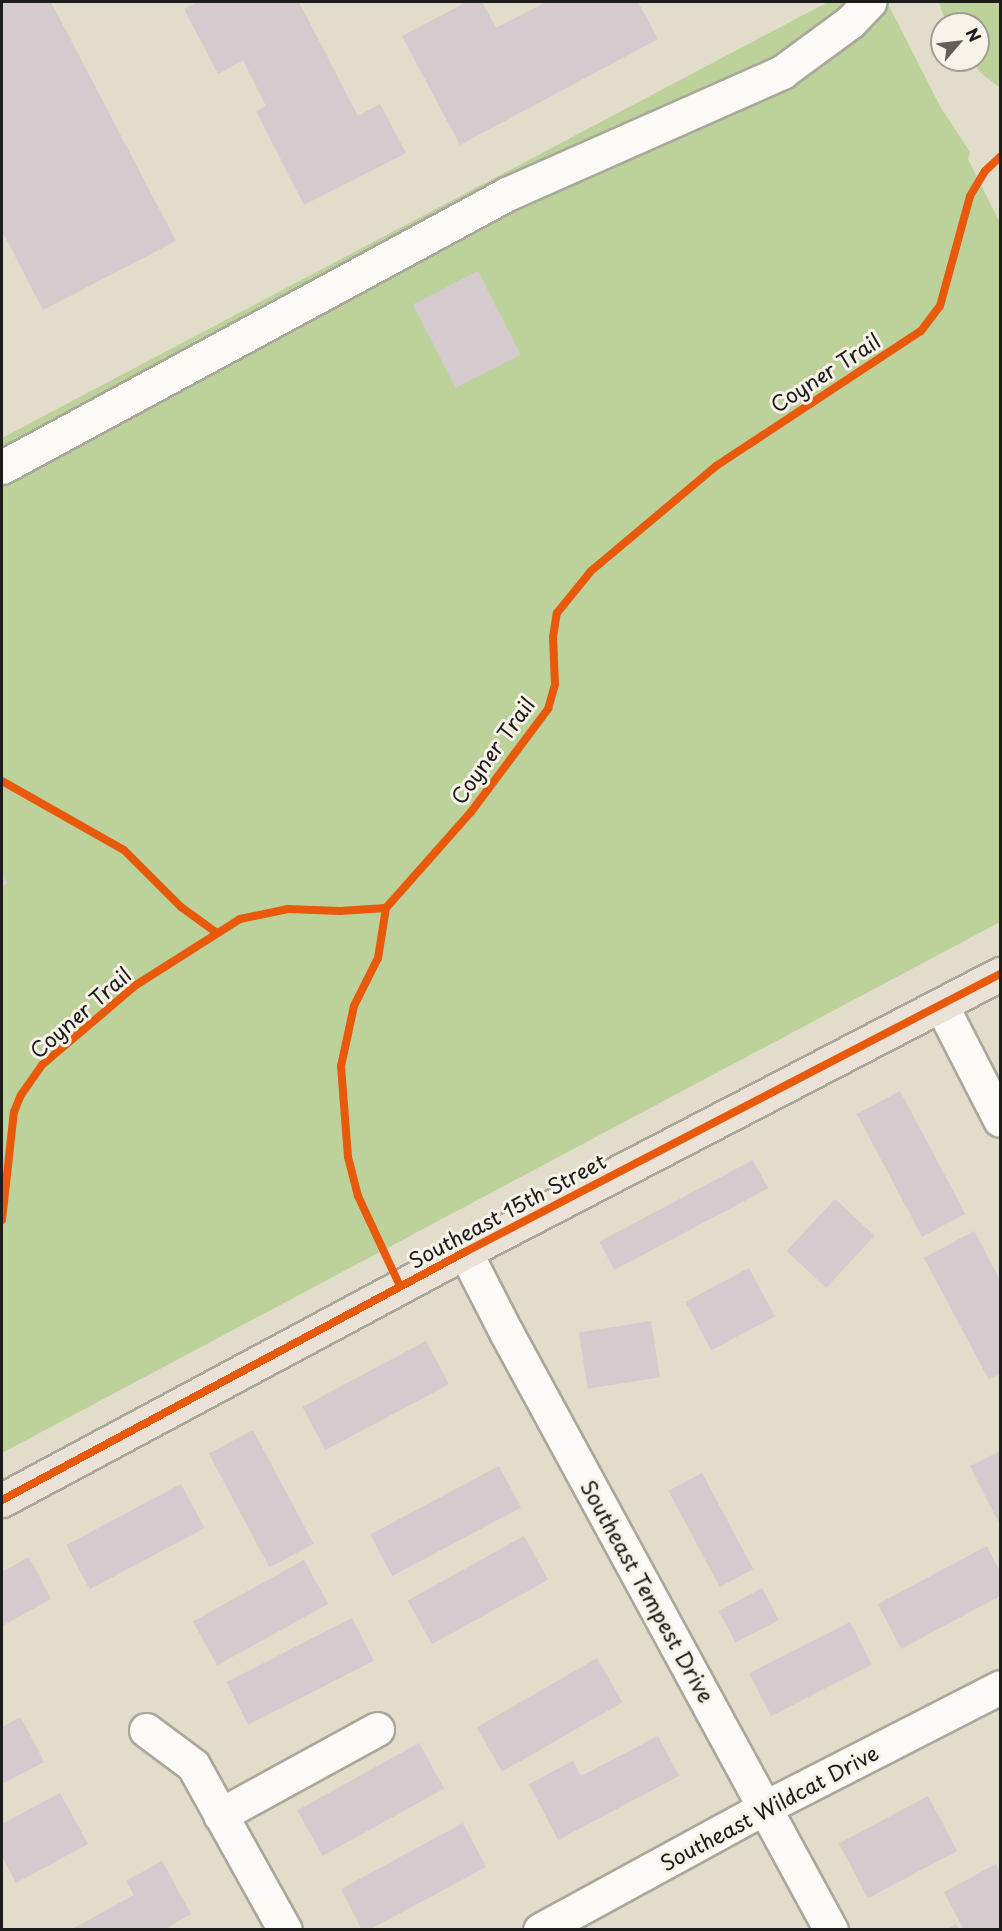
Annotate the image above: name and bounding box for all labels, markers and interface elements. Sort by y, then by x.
north arrow [930,12,990,72]
text: N [961,23,988,46]
street label: Coyner Trail [765,327,885,417]
street label: Coyner Trail [444,691,540,809]
street label: Coyner Trail [24,961,136,1063]
street label: Southeast 15th Street [404,1147,610,1273]
street label: Southeast Tempest Drive [577,1476,719,1706]
street label: Southeast Wildcat Drive [655,1739,883,1875]

